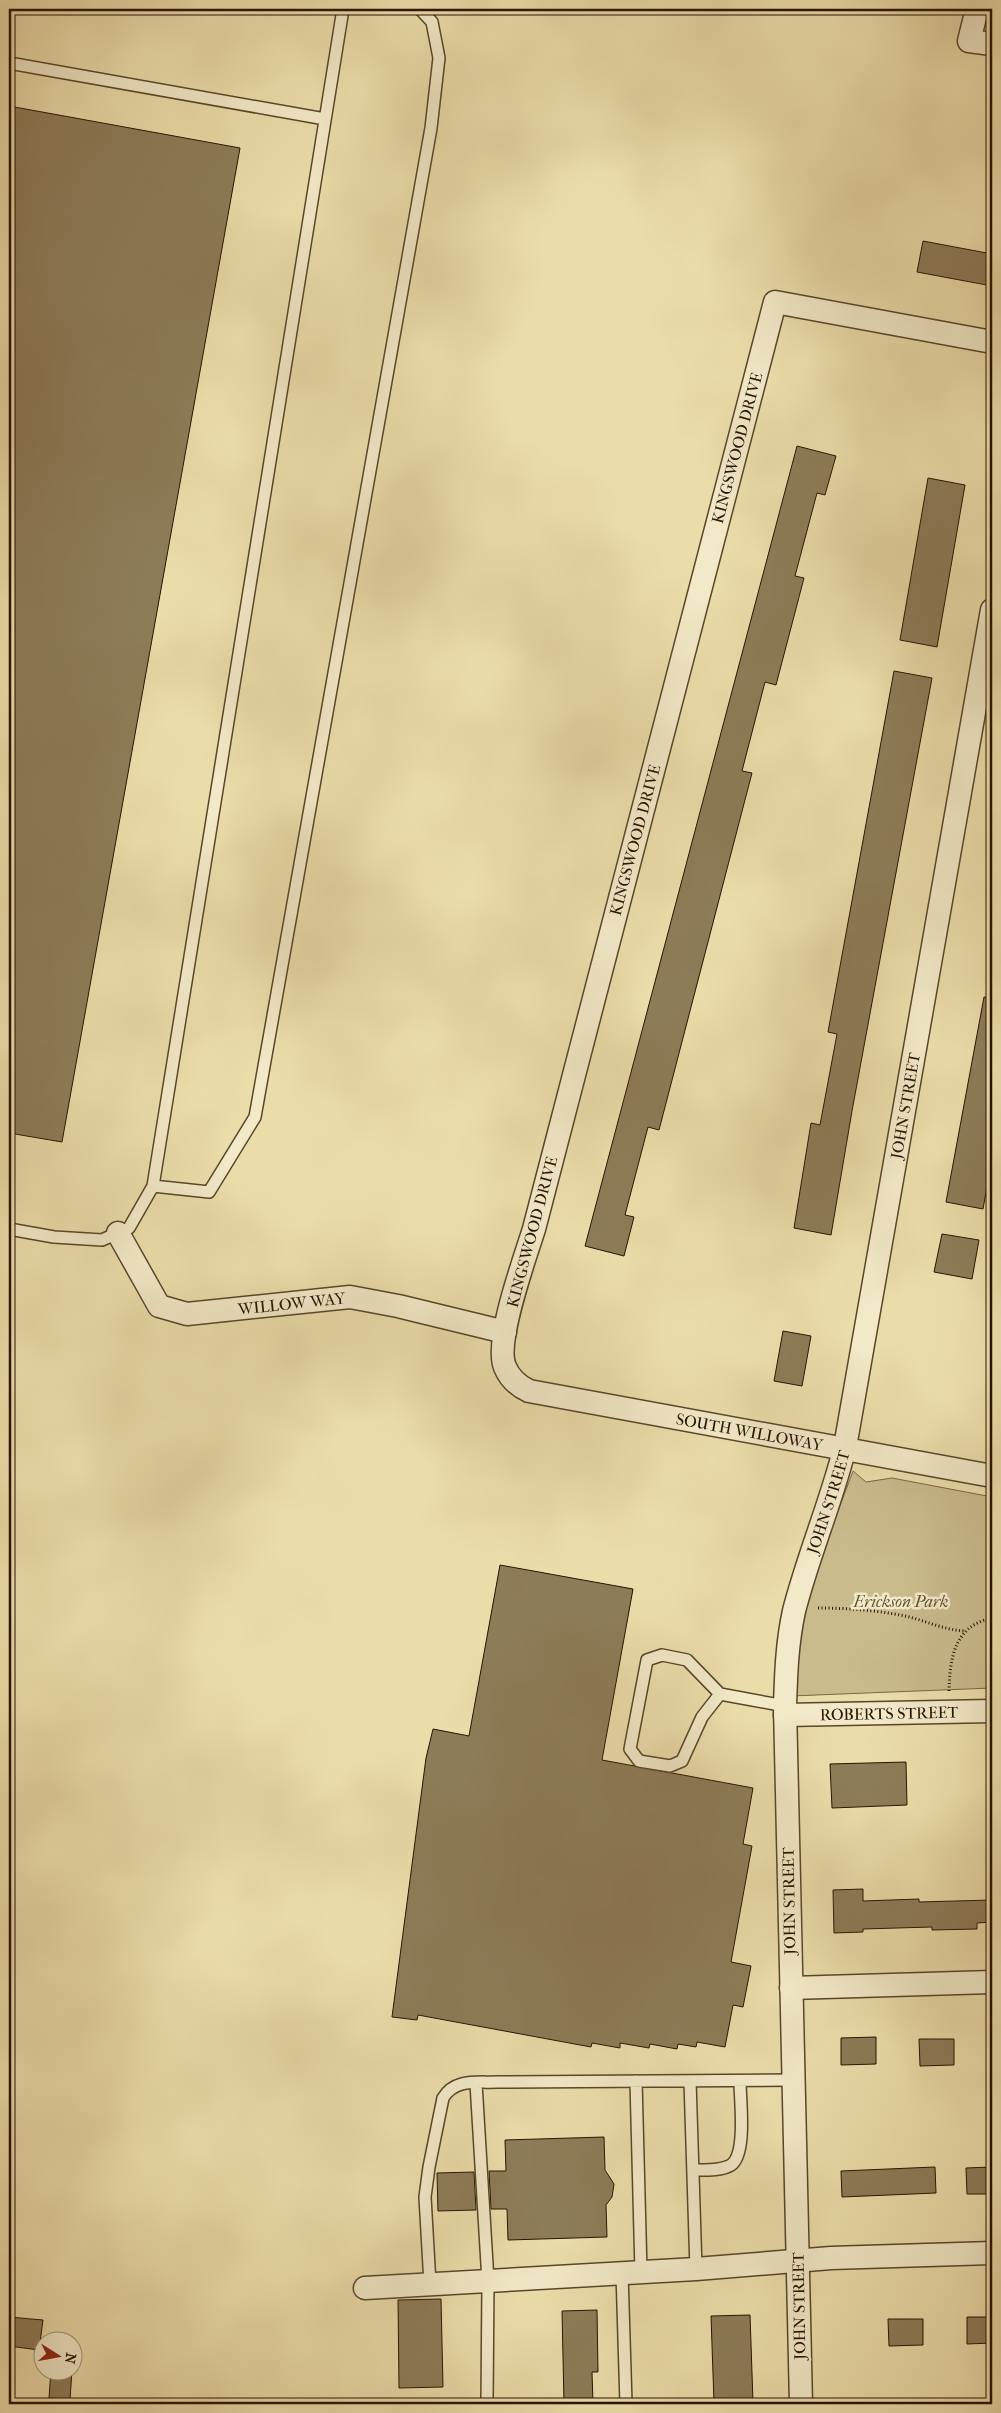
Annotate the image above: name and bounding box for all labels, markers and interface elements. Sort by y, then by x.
street label: KINGSWOOD DRIVE [708,370,766,526]
street label: KINGSWOOD DRIVE [606,762,664,918]
street label: JOHN STREET [886,1051,924,1162]
street label: KINGSWOOD DRIVE [503,1154,561,1310]
street label: WILLOW WAY [236,1288,347,1318]
street label: SOUTH WILLOWAY [675,1409,826,1454]
street label: JOHN STREET [802,1448,853,1558]
park label: Erickson Park [852,1592,949,1611]
street label: ROBERTS STREET [820,1702,958,1724]
street label: JOHN STREET [779,1847,799,1957]
street label: JOHN STREET [789,2252,809,2362]
north arrow [32,2330,82,2380]
text: N [61,2352,80,2366]

